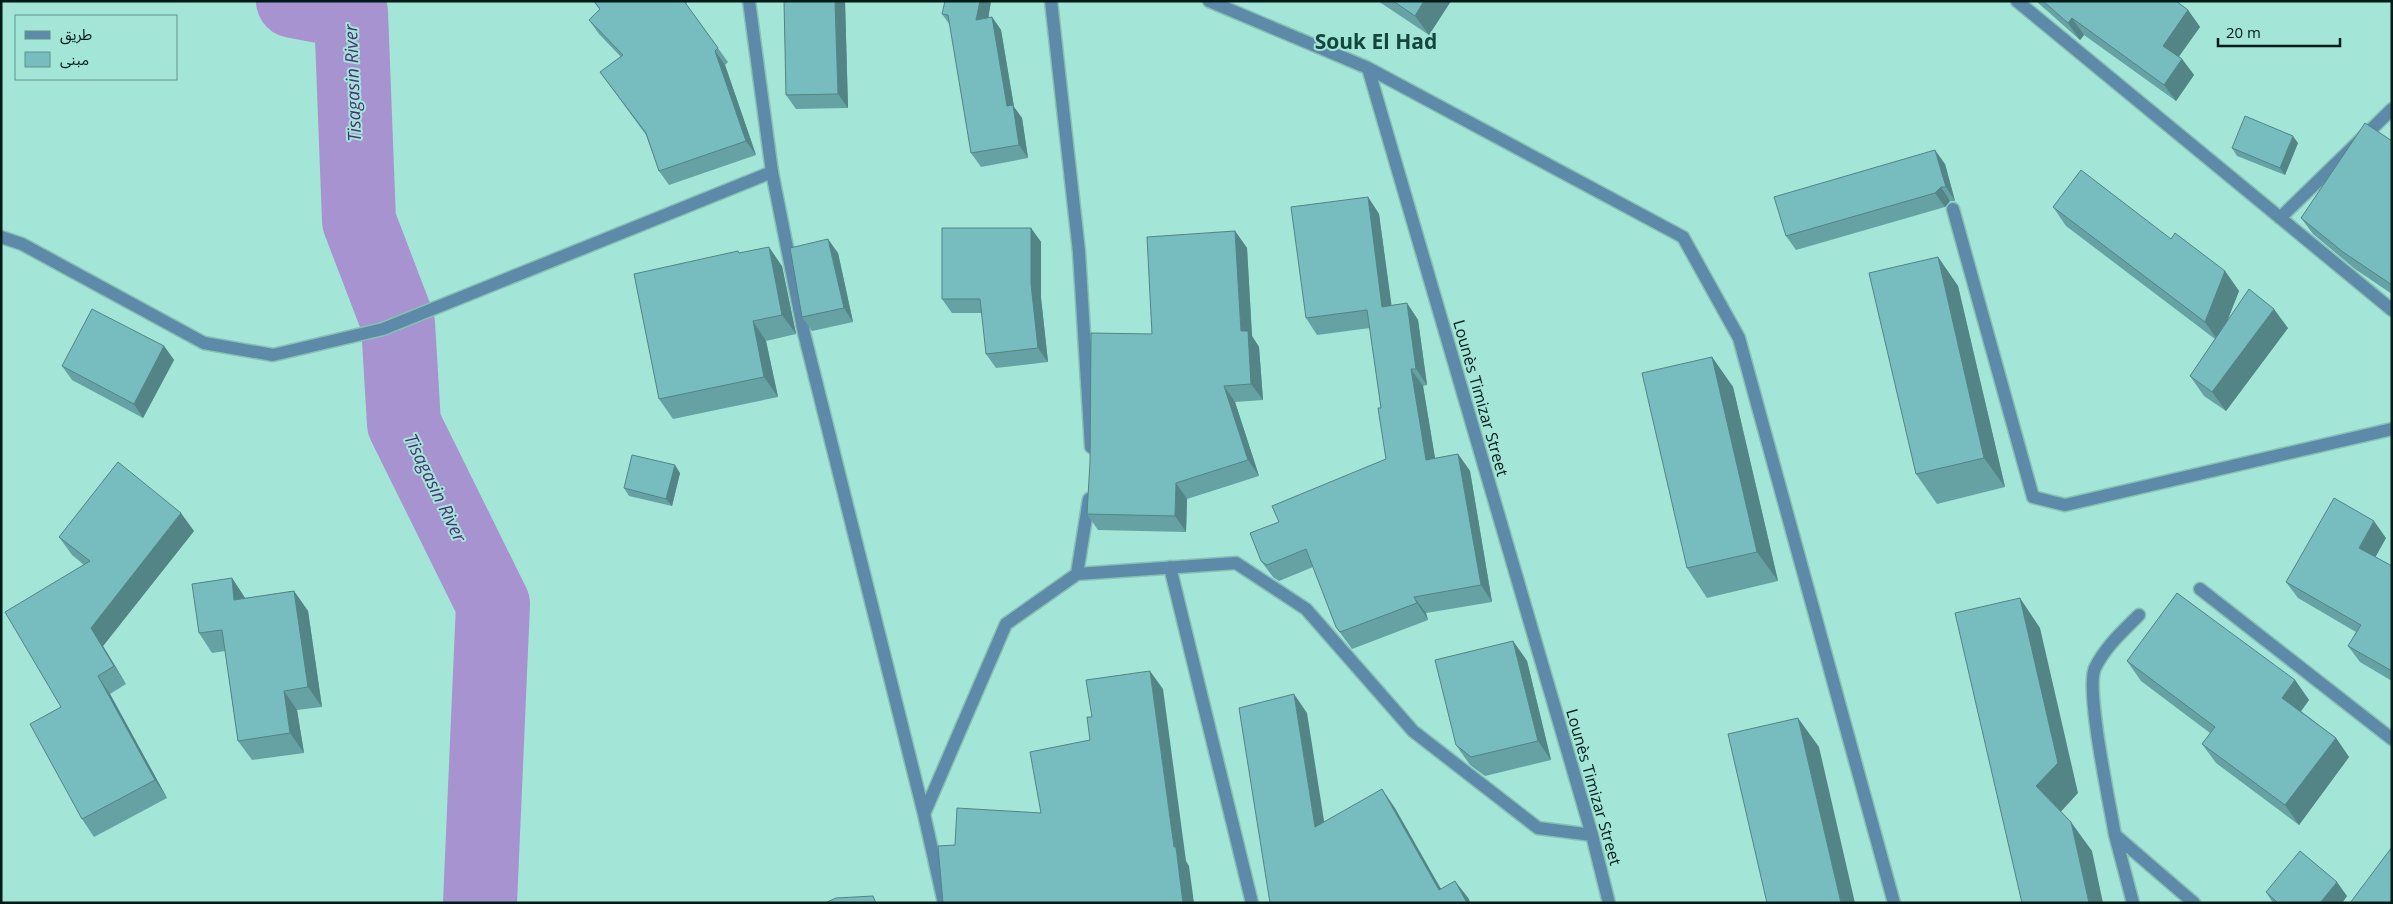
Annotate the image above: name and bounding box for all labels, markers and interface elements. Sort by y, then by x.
legend [15,15,178,80]
scale bar [2218,15,2340,47]
text: 20 m [2226,22,2261,42]
water label: Tisagasin River [338,23,366,142]
text: طريق [60,24,92,45]
district label: Souk El Had [1315,27,1437,55]
text: مبنى [60,49,89,69]
street label: Lounès Timizar Street [1448,317,1514,479]
water label: Tisagasin River [399,429,473,546]
street label: Lounès Timizar Street [1561,706,1627,868]

